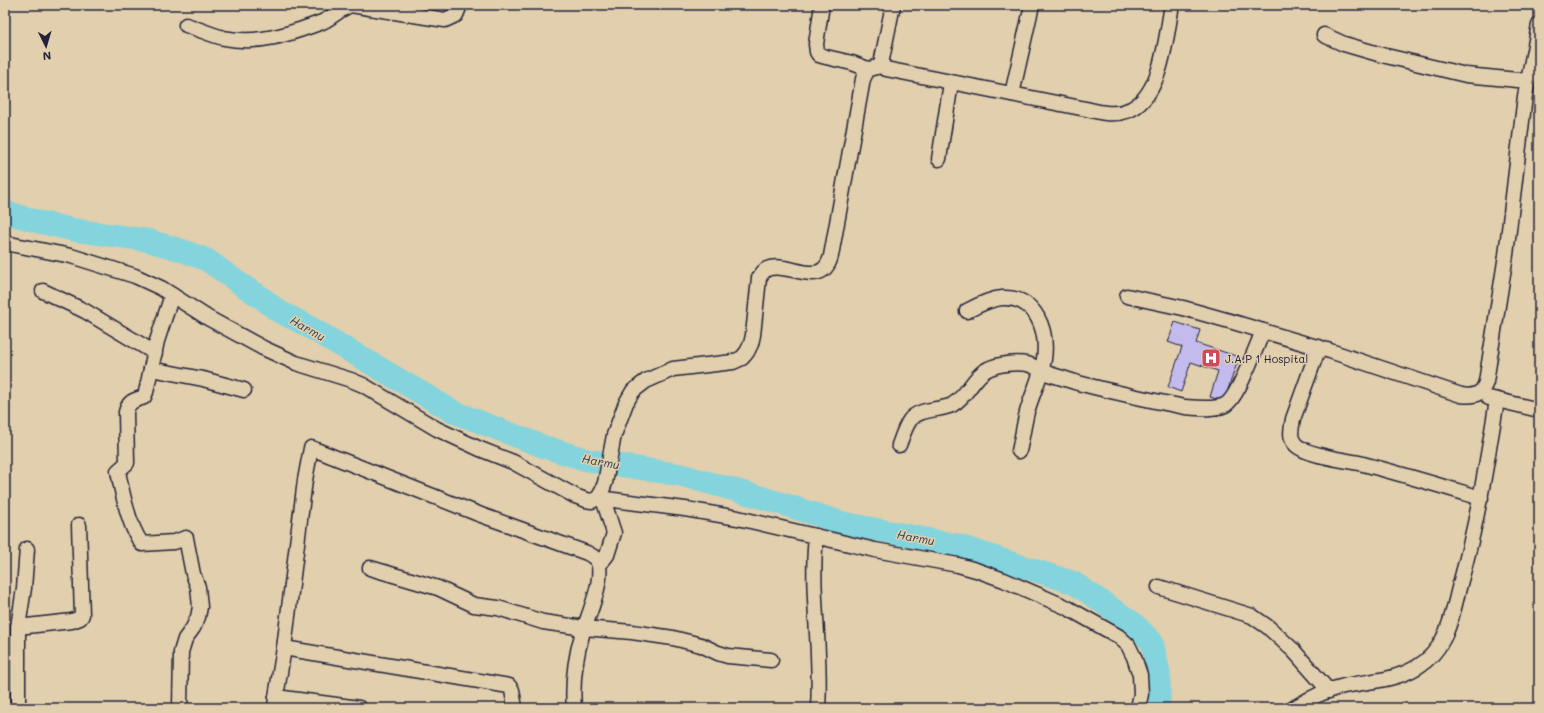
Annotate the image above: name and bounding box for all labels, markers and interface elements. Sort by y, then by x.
north arrow [26,26,66,66]
text: N [42,49,52,64]
water label: Harmu [287,312,329,344]
hospital icon: J.A.P 1 Hospital [1200,347,1222,369]
place label: J.A.P 1 Hospital [1225,351,1308,366]
water label: Harmu [581,450,621,472]
water label: Harmu [896,526,936,548]

